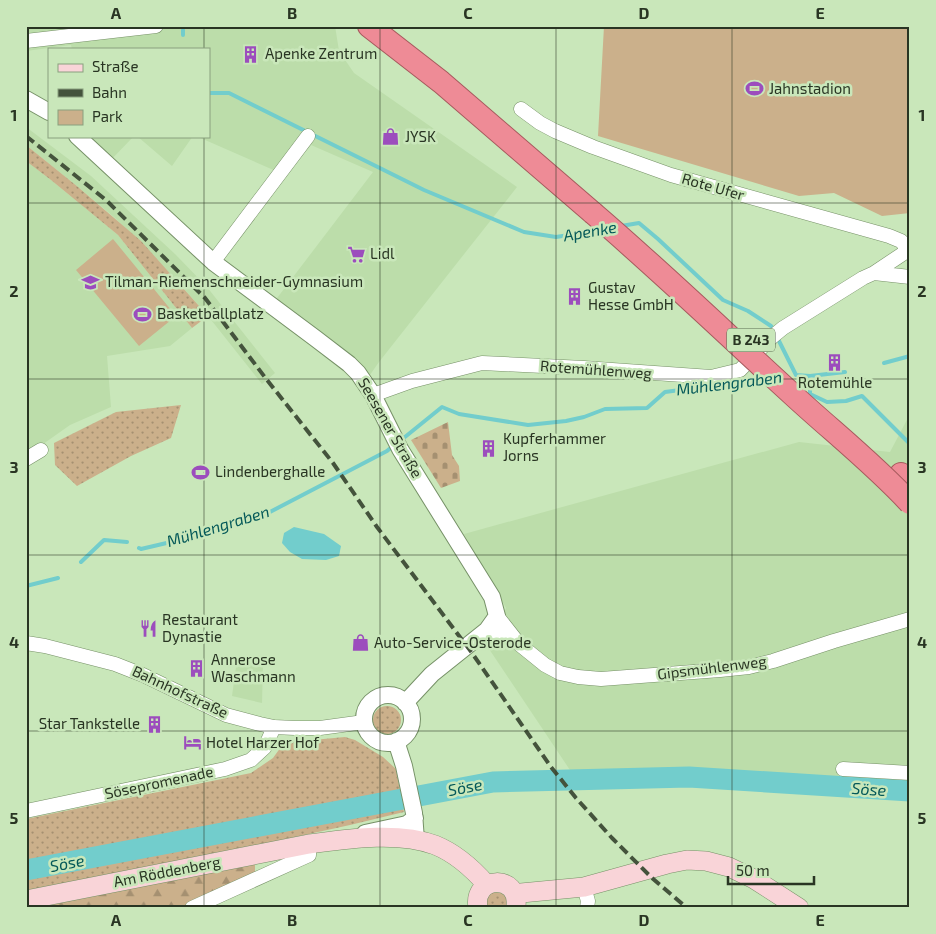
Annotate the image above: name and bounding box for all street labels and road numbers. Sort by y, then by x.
street label: Rote Ufer [680,169,747,204]
road number: B 243 [727,328,775,352]
street label: Rotemühlenweg [540,356,653,382]
street label: Seesener Straße [355,374,427,481]
street label: Gipsmühlenweg [656,651,768,683]
street label: Bahnhofstraße [130,661,231,721]
street label: Sösepromenade [103,762,215,802]
street label: Am Röddenberg [112,852,222,890]

